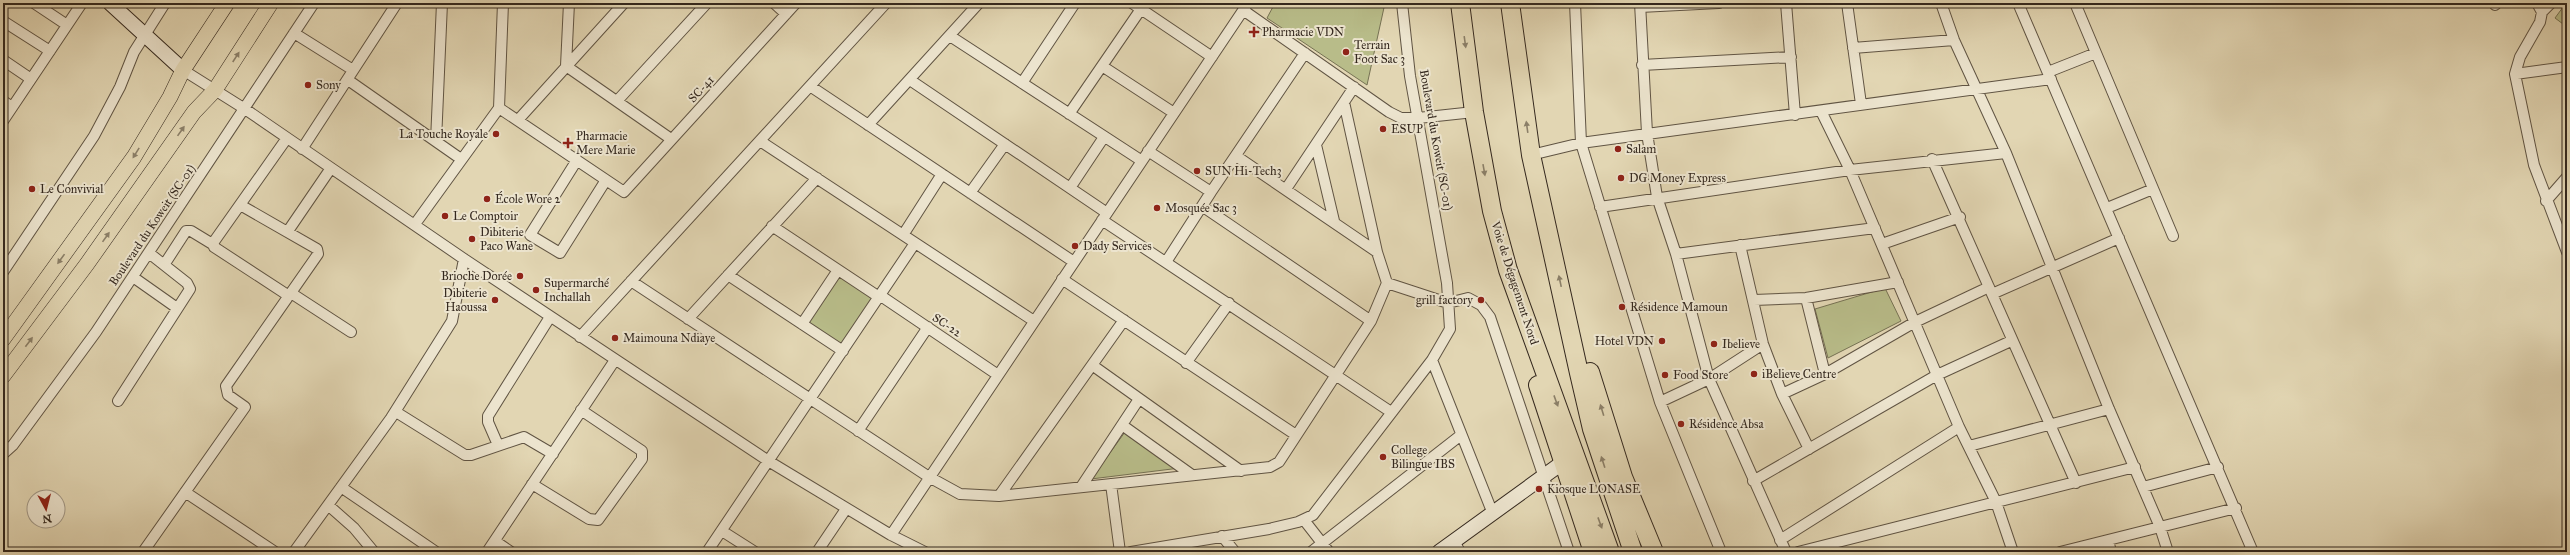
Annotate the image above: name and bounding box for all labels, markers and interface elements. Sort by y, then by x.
place label: Pharmacie VDN [1262,25,1344,39]
marker: Pharmacie VDN [1249,27,1259,37]
one-way arrow [1462,36,1468,48]
place label: Terrain Foot Sac 3 [1354,38,1405,66]
marker: Terrain Foot Sac 3 [1341,47,1351,57]
one-way arrow [232,52,240,62]
street label: Boulevard du Koweit (SC-01) [1417,68,1455,212]
street label: SC-41 [685,73,717,105]
place label: Sony [316,78,341,92]
marker: Sony [303,80,313,90]
one-way arrow [1524,121,1530,133]
place label: ESUP [1391,122,1423,136]
marker: ESUP [1378,124,1388,134]
one-way arrow [177,125,185,136]
place label: La Touche Royale [399,127,488,141]
marker: La Touche Royale [491,129,501,139]
place label: Pharmacie Mere Marie [576,129,635,157]
marker: Pharmacie Mere Marie [563,138,573,148]
place label: Salam [1626,142,1656,156]
marker: Salam [1613,144,1623,154]
one-way arrow [132,148,140,158]
street label: Boulevard du Koweit (SC-01) [106,162,198,288]
place label: SUN Hi-Tech3 [1205,164,1282,178]
one-way arrow [1482,164,1488,176]
marker: SUN Hi-Tech3 [1192,166,1202,176]
place label: DG Money Express [1629,171,1726,185]
marker: DG Money Express [1616,173,1626,183]
place label: Le Convivial [40,182,104,196]
marker: Le Convivial [27,184,37,194]
place label: École Wore 2 [495,190,561,206]
marker: École Wore 2 [482,194,492,204]
place label: Mosquée Sac 3 [1165,201,1237,216]
marker: Mosquée Sac 3 [1152,203,1162,213]
place label: Le Comptoir [453,209,519,223]
marker: Le Comptoir [440,211,450,221]
street label: Voie de Dégagement Nord [1487,219,1542,347]
place label: Dibiterie Paco Wane [480,225,533,253]
one-way arrow [102,232,110,242]
marker: Dibiterie Paco Wane [467,234,477,244]
place label: Dady Services [1083,239,1152,253]
marker: Dady Services [1070,241,1080,251]
one-way arrow [57,253,65,264]
place label: Brioche Dorée [441,269,512,283]
marker: Brioche Dorée [515,271,525,281]
one-way arrow [1557,275,1563,287]
place label: Supermarché Inchallah [544,276,609,304]
marker: Supermarché Inchallah [531,285,541,295]
place label: Dibiterie Haoussa [443,286,488,314]
place label: grill factory [1416,293,1473,308]
marker: Dibiterie Haoussa [490,295,500,305]
marker: grill factory [1476,295,1486,305]
place label: Résidence Mamoun [1630,300,1728,314]
marker: Résidence Mamoun [1617,302,1627,312]
street label: SC-22 [930,310,964,340]
place label: Maimouna Ndiaye [623,331,715,345]
marker: Maimouna Ndiaye [610,333,620,343]
place label: Hotel VDN [1595,334,1654,348]
one-way arrow [25,336,33,347]
marker: Hotel VDN [1657,336,1667,346]
place label: Ibelieve [1722,337,1760,351]
marker: Ibelieve [1709,339,1719,349]
place label: iBelieve Centre [1762,367,1836,381]
place label: Food Store [1673,368,1728,382]
marker: iBelieve Centre [1749,369,1759,379]
marker: Food Store [1660,370,1670,380]
one-way arrow [1553,395,1559,407]
one-way arrow [1599,404,1605,416]
place label: Résidence Absa [1689,417,1764,431]
marker: Résidence Absa [1676,419,1686,429]
place label: College Bilingue IBS [1391,443,1455,472]
marker: College Bilingue IBS [1378,452,1388,462]
one-way arrow [1600,455,1606,467]
place label: Kiosque LONASE [1547,482,1641,497]
marker: Kiosque LONASE [1534,484,1544,494]
north arrow [26,489,66,529]
text: N [41,511,53,526]
one-way arrow [1597,518,1603,530]

